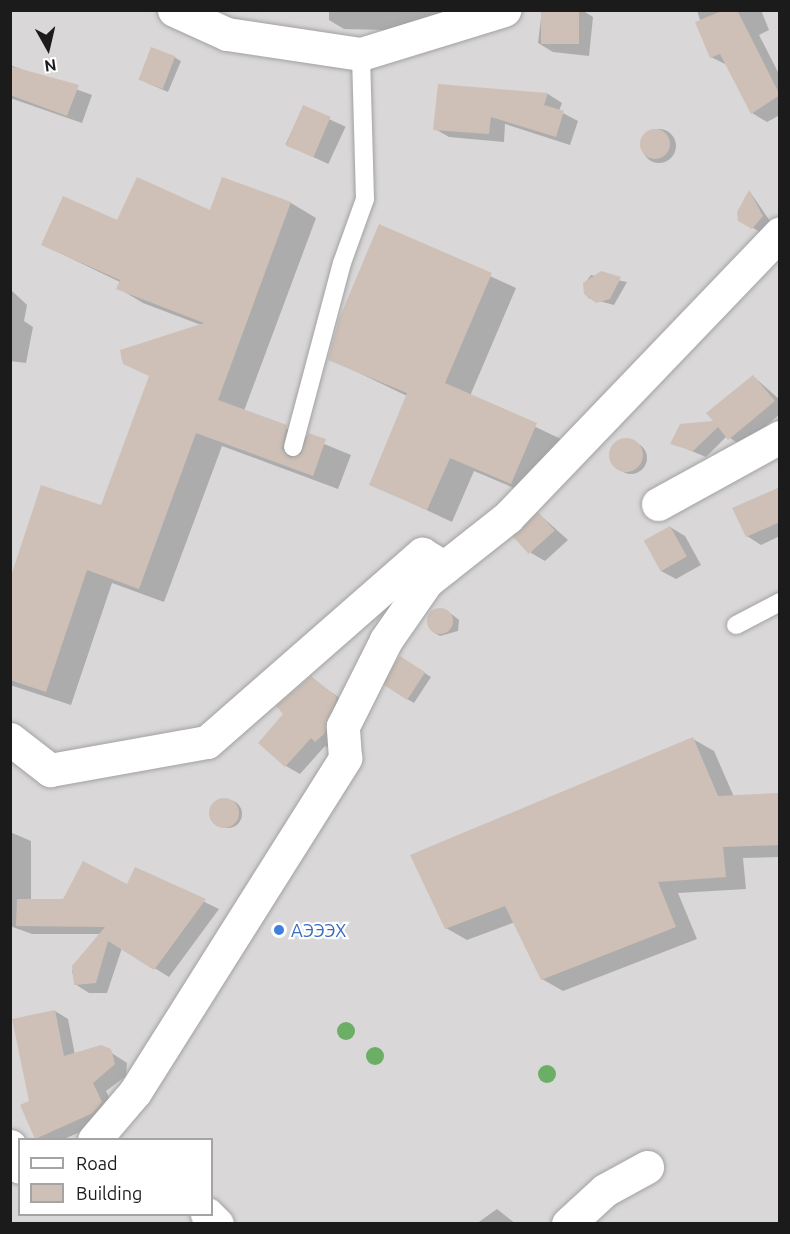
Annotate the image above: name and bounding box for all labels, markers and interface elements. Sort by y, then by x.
north arrow [18,18,78,78]
text: N [43,56,58,76]
place label: АЭЭЭХ [291,919,346,941]
marker: АЭЭЭХ [272,923,286,937]
legend [18,1138,213,1216]
text: Road [76,1153,118,1173]
text: Building [76,1183,142,1203]

